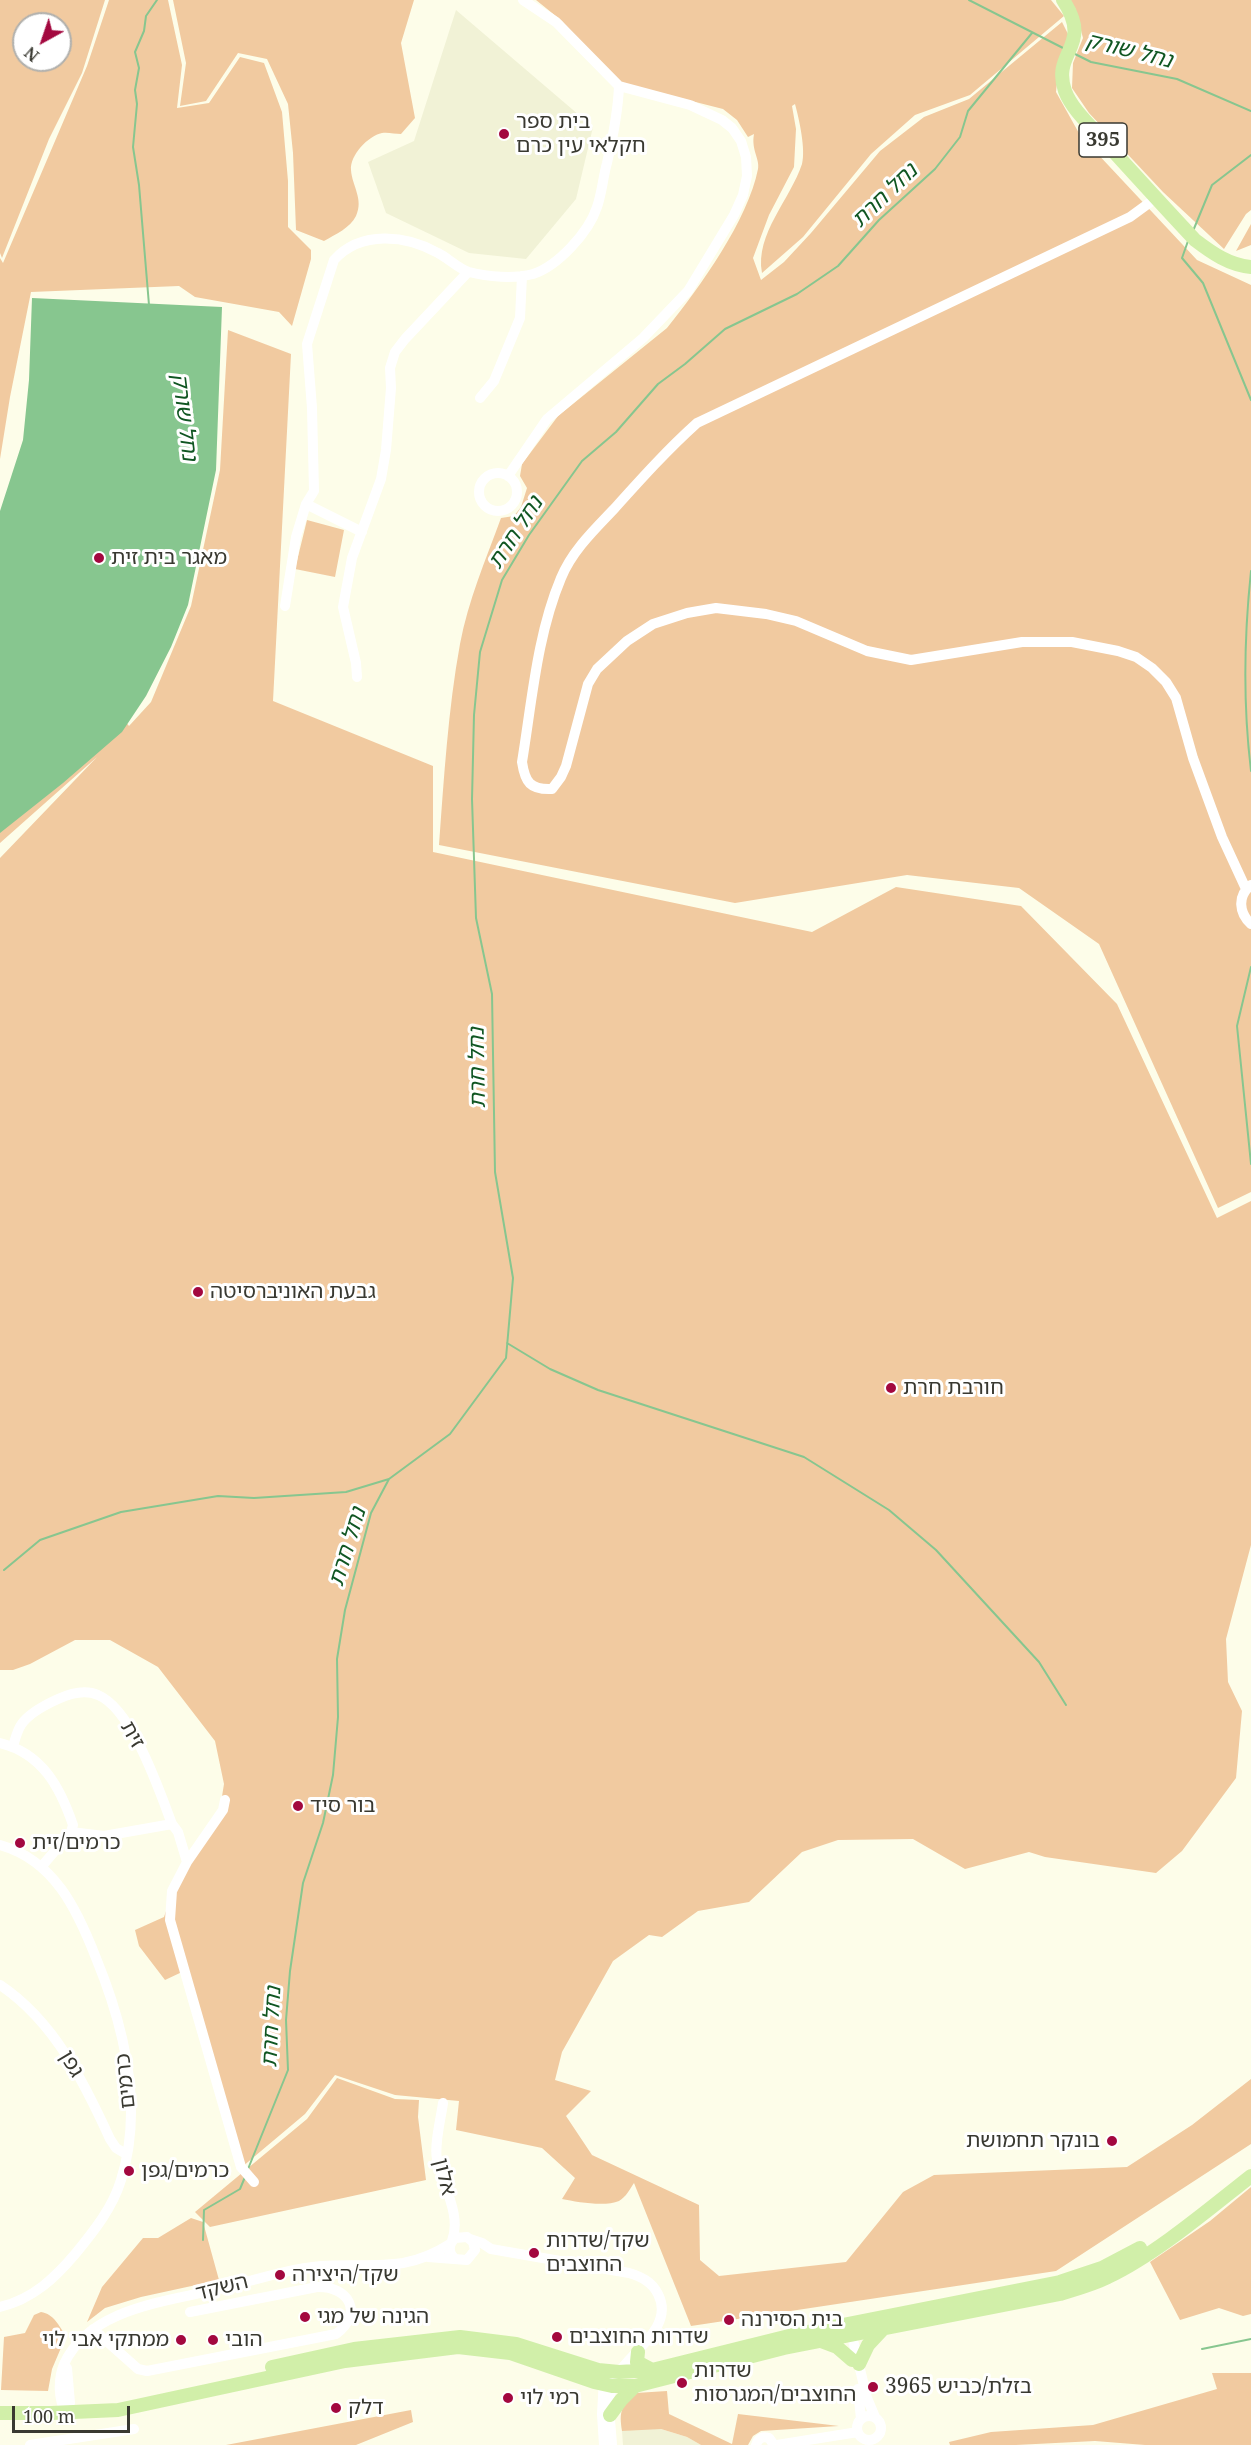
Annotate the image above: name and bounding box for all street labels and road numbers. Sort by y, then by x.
road number: 395 [1079,123,1127,157]
street label: זית [114,1717,150,1753]
street label: גפן [53,2046,89,2082]
street label: כרמים [111,2052,141,2110]
street label: אלון [427,2156,461,2198]
street label: השקד [193,2269,251,2307]

